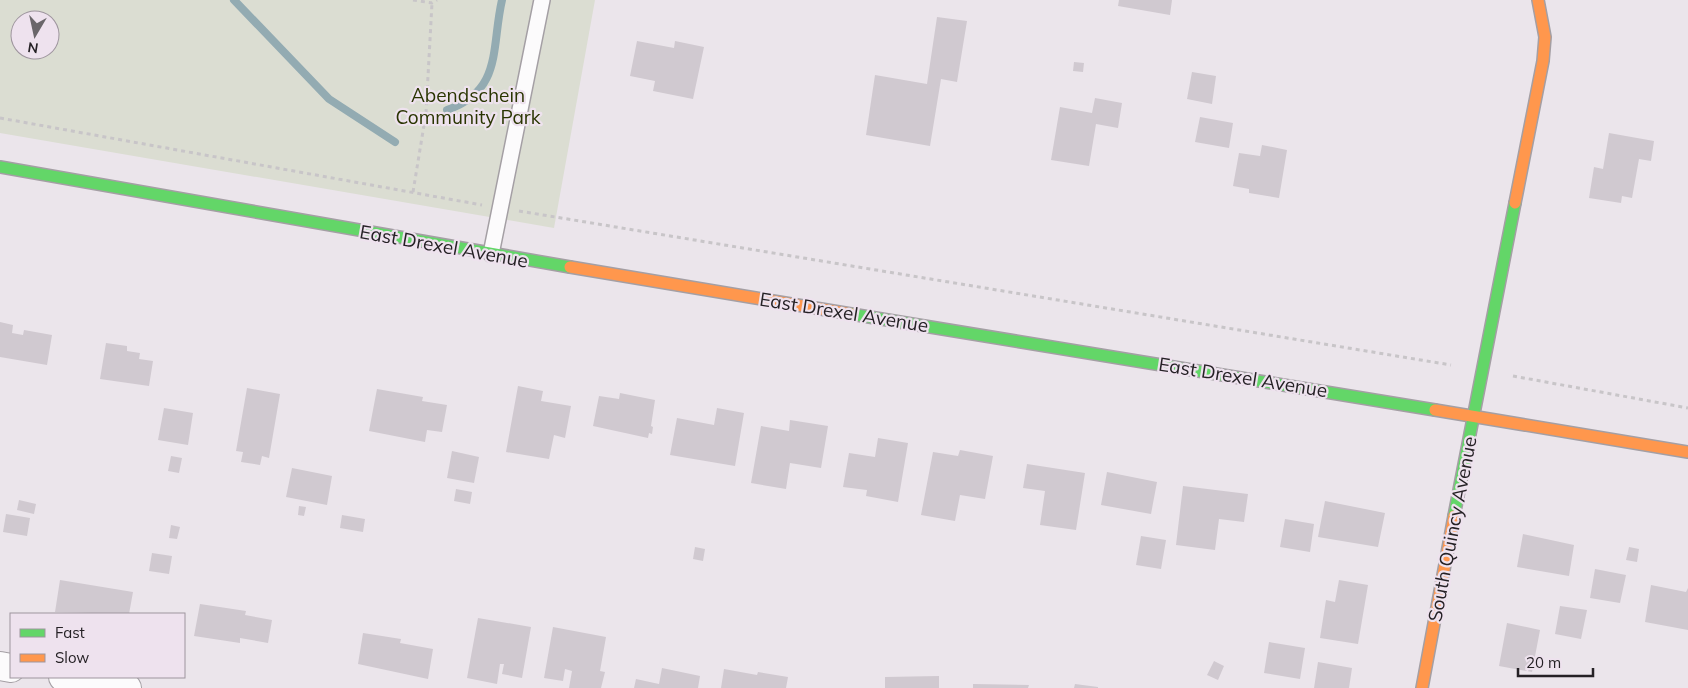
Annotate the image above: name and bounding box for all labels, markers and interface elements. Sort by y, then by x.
north arrow [10,10,60,60]
text: N [26,38,40,58]
park label: Abendschein Community Park [396,83,541,129]
street label: East Drexel Avenue [358,219,530,273]
street label: East Drexel Avenue [758,287,930,337]
street label: East Drexel Avenue [1157,352,1329,402]
street label: South Quincy Avenue [1422,434,1482,624]
legend [10,613,185,678]
text: Fast [55,623,85,642]
scale bar [1518,646,1593,678]
text: Slow [55,648,89,667]
text: 20 m [1526,653,1561,672]

